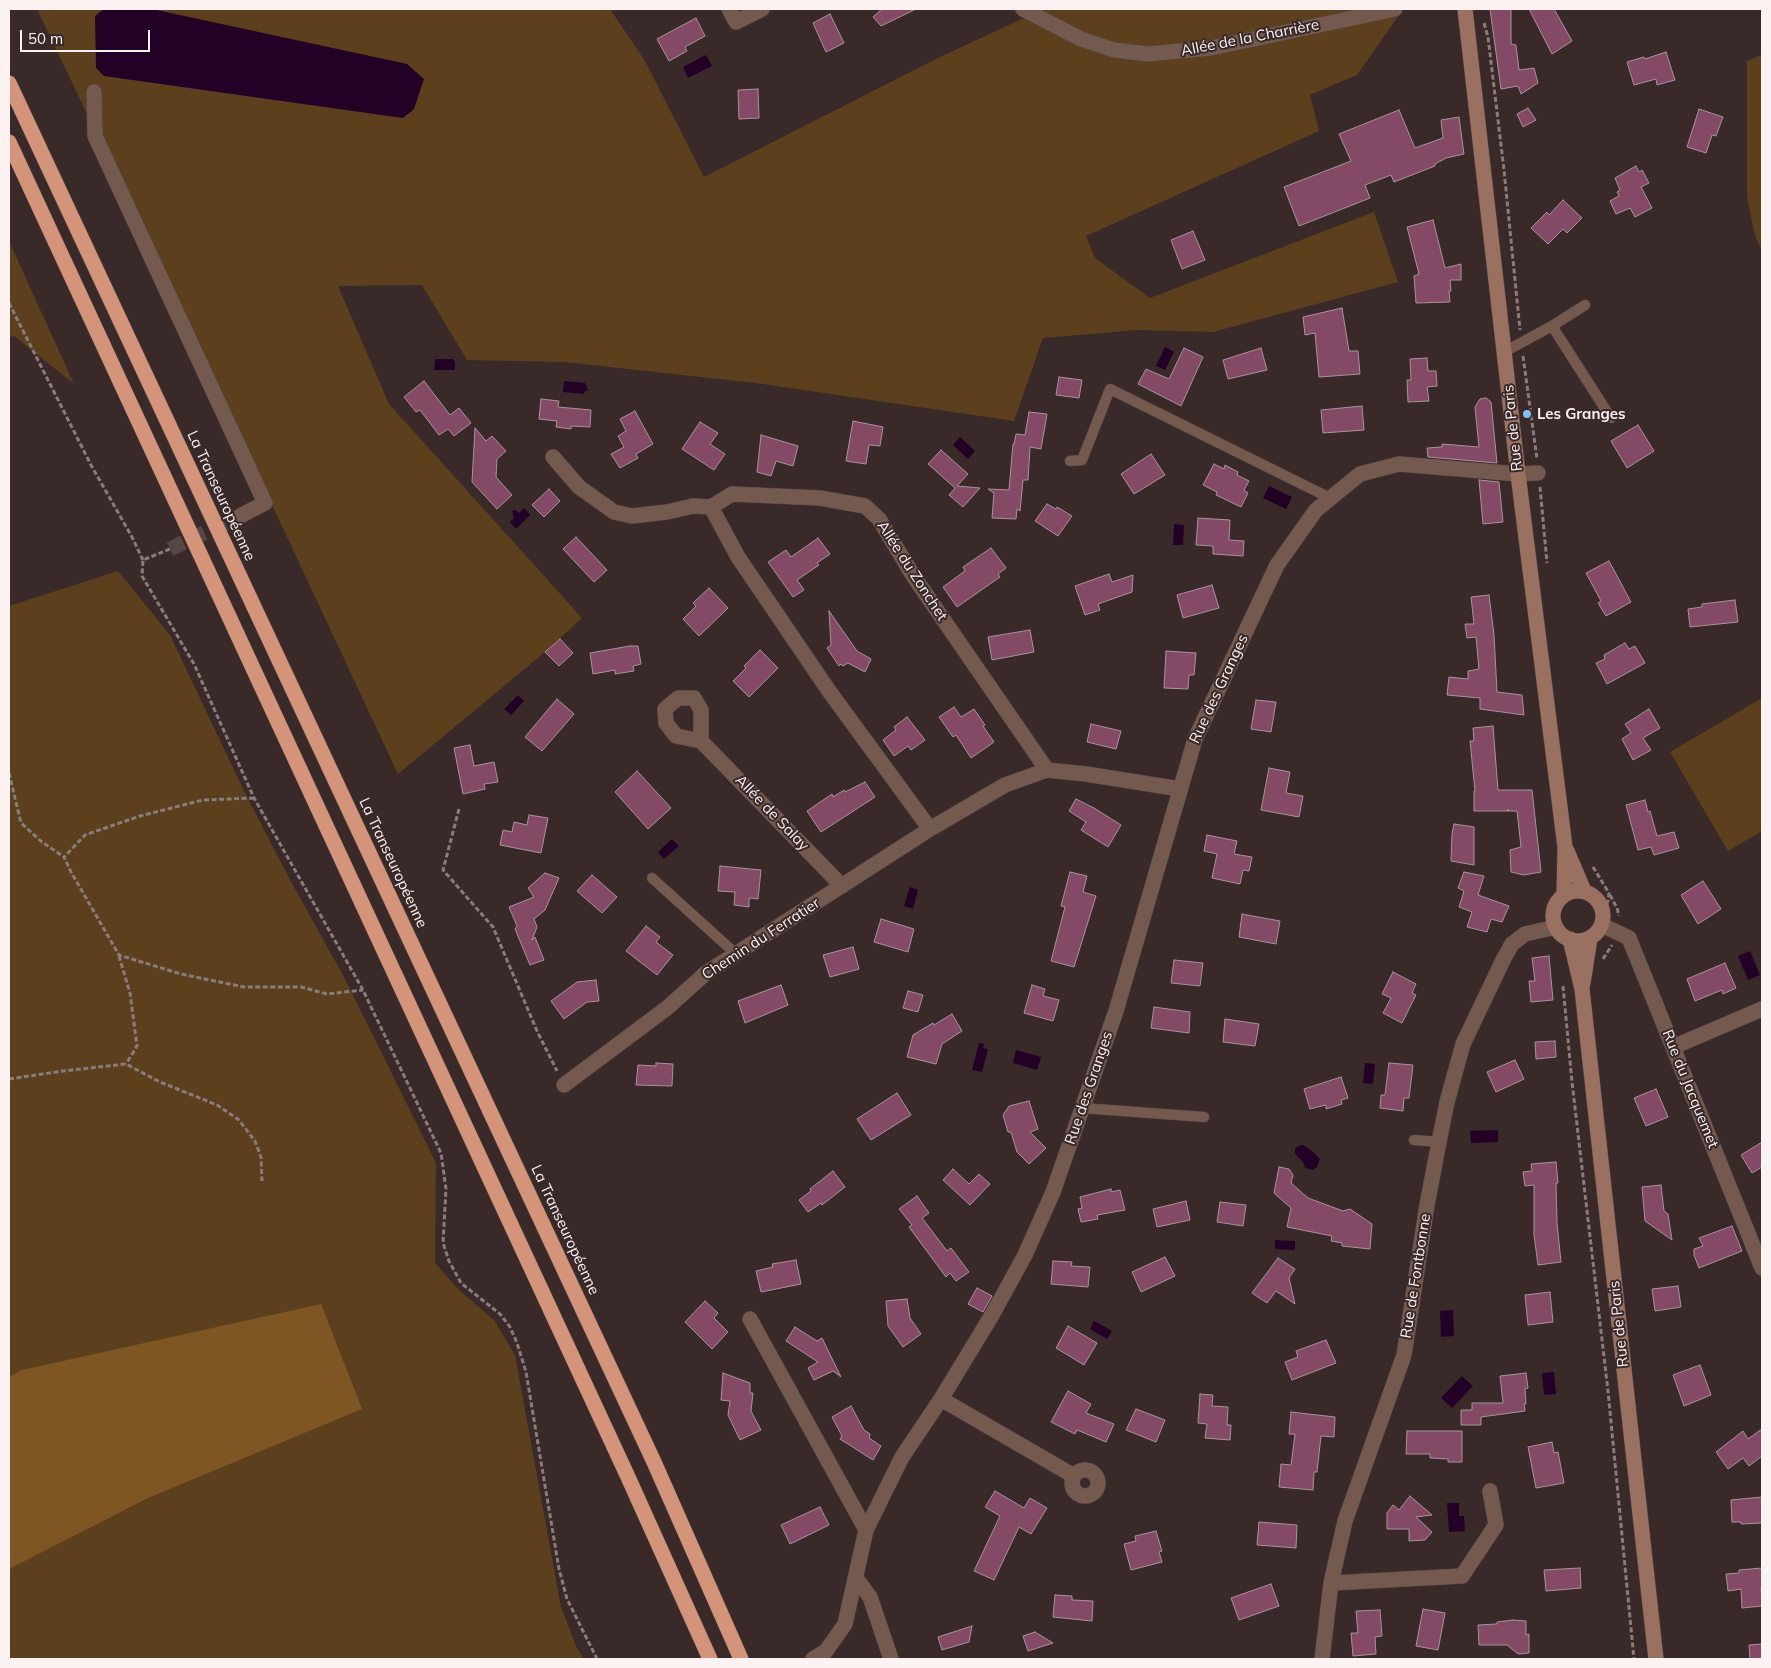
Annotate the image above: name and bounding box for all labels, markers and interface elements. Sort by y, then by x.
street label: Allée de la Charrière [1180,16,1320,60]
scale bar [22,20,152,52]
text: 50 m [28,29,63,48]
street label: Rue de Paris [1500,384,1526,472]
place label: Les Granges [1537,405,1625,423]
marker: Les Granges [1521,408,1533,420]
street label: La Transeuropéenne [183,428,259,564]
street label: Allée du Zonchet [873,518,951,624]
street label: Rue des Granges [1186,632,1252,746]
street label: Allée de Salay [731,771,813,855]
street label: La Transeuropéenne [355,795,431,931]
street label: Chemin du Ferratier [699,894,823,984]
street label: Rue du Jacquemet [1658,1027,1722,1151]
street label: Rue des Granges [1061,1029,1117,1147]
street label: La Transeuropéenne [527,1162,603,1298]
street label: Rue de Fontbonne [1397,1212,1435,1340]
street label: Rue de Paris [1606,1280,1632,1368]

